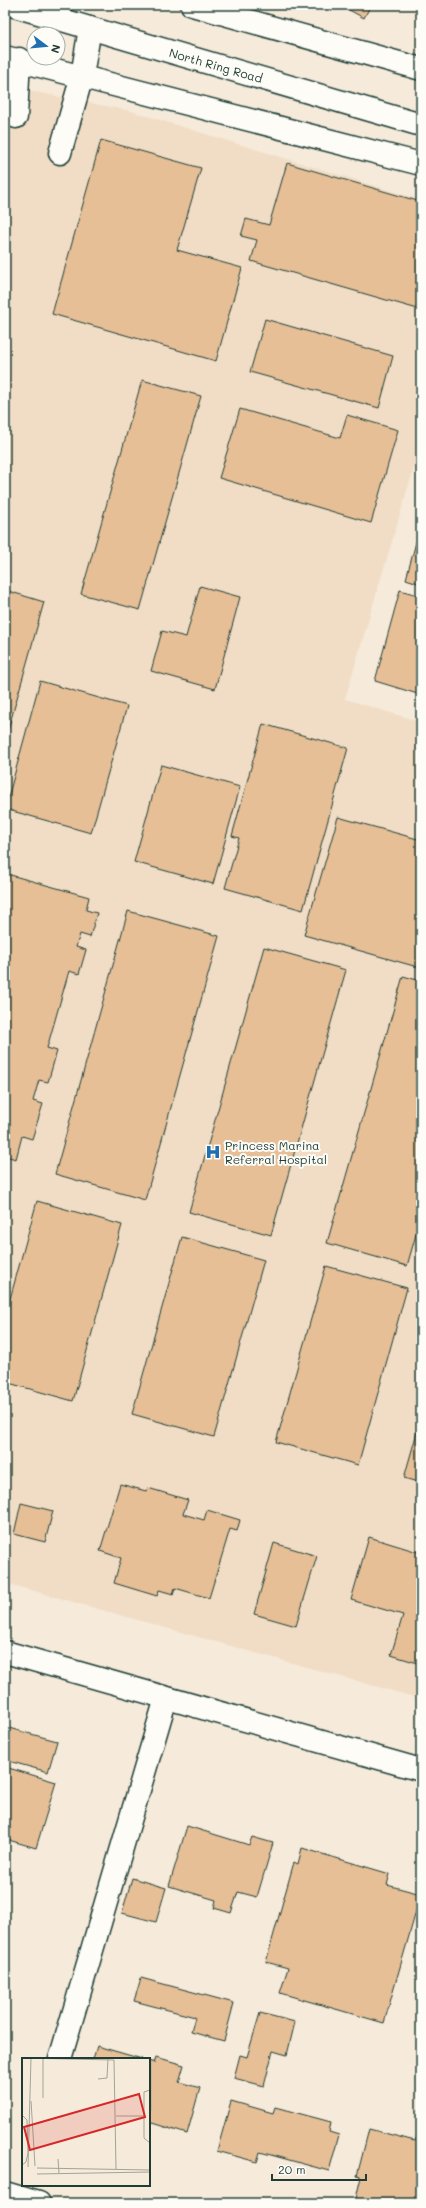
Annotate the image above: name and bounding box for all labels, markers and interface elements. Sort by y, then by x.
north arrow [26,26,66,66]
text: N [48,43,64,55]
street label: North Ring Road [167,44,265,86]
place label: Princess Marina Referral Hospital [225,1137,327,1167]
hospital icon: Princess Marina Referral Hospital [204,1143,222,1161]
inset map [22,2058,150,2186]
scale bar [272,2156,366,2182]
text: 20 m [278,2161,306,2177]

